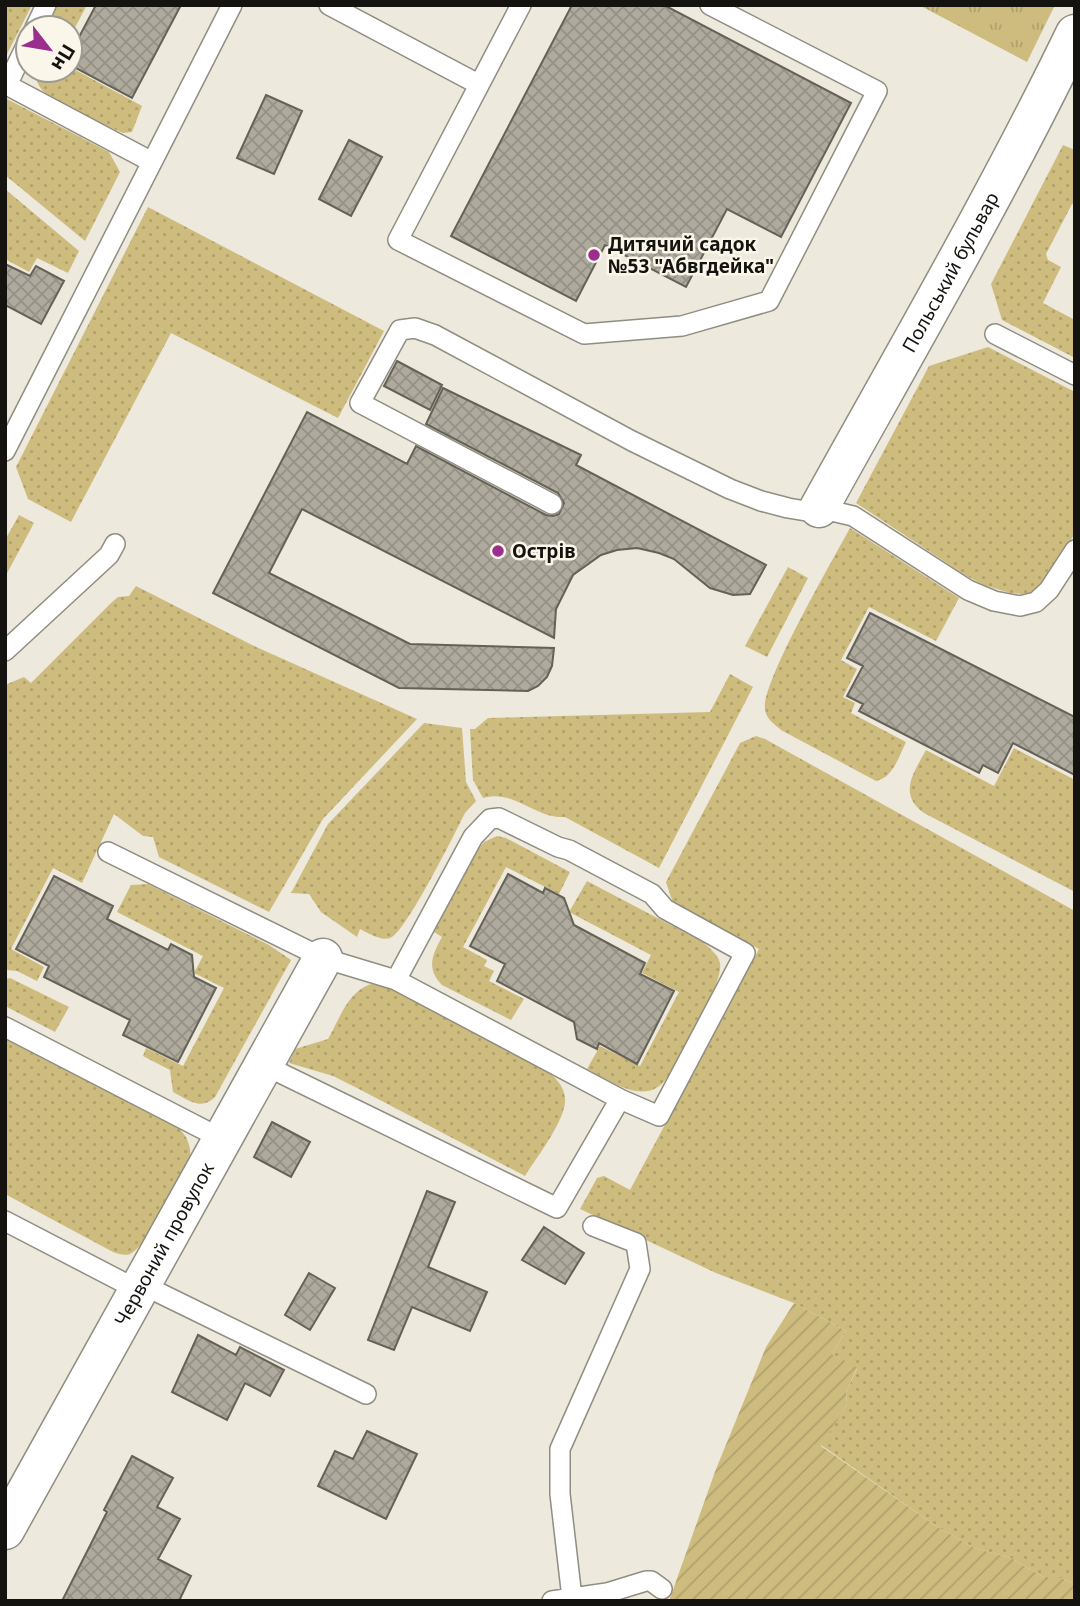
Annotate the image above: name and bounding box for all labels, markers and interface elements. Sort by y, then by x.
north arrow [14,14,84,84]
text: Пн [45,40,82,76]
street label: Польський бульвар [896,187,1005,357]
place label: Дитячий садок №53 "Абвгдейка" [608,231,774,279]
marker: Дитячий садок №53 "Абвгдейка" [586,247,602,263]
place label: Острів [512,538,576,564]
marker: Острів [490,543,506,559]
street label: Червоний провулок [108,1158,220,1331]

